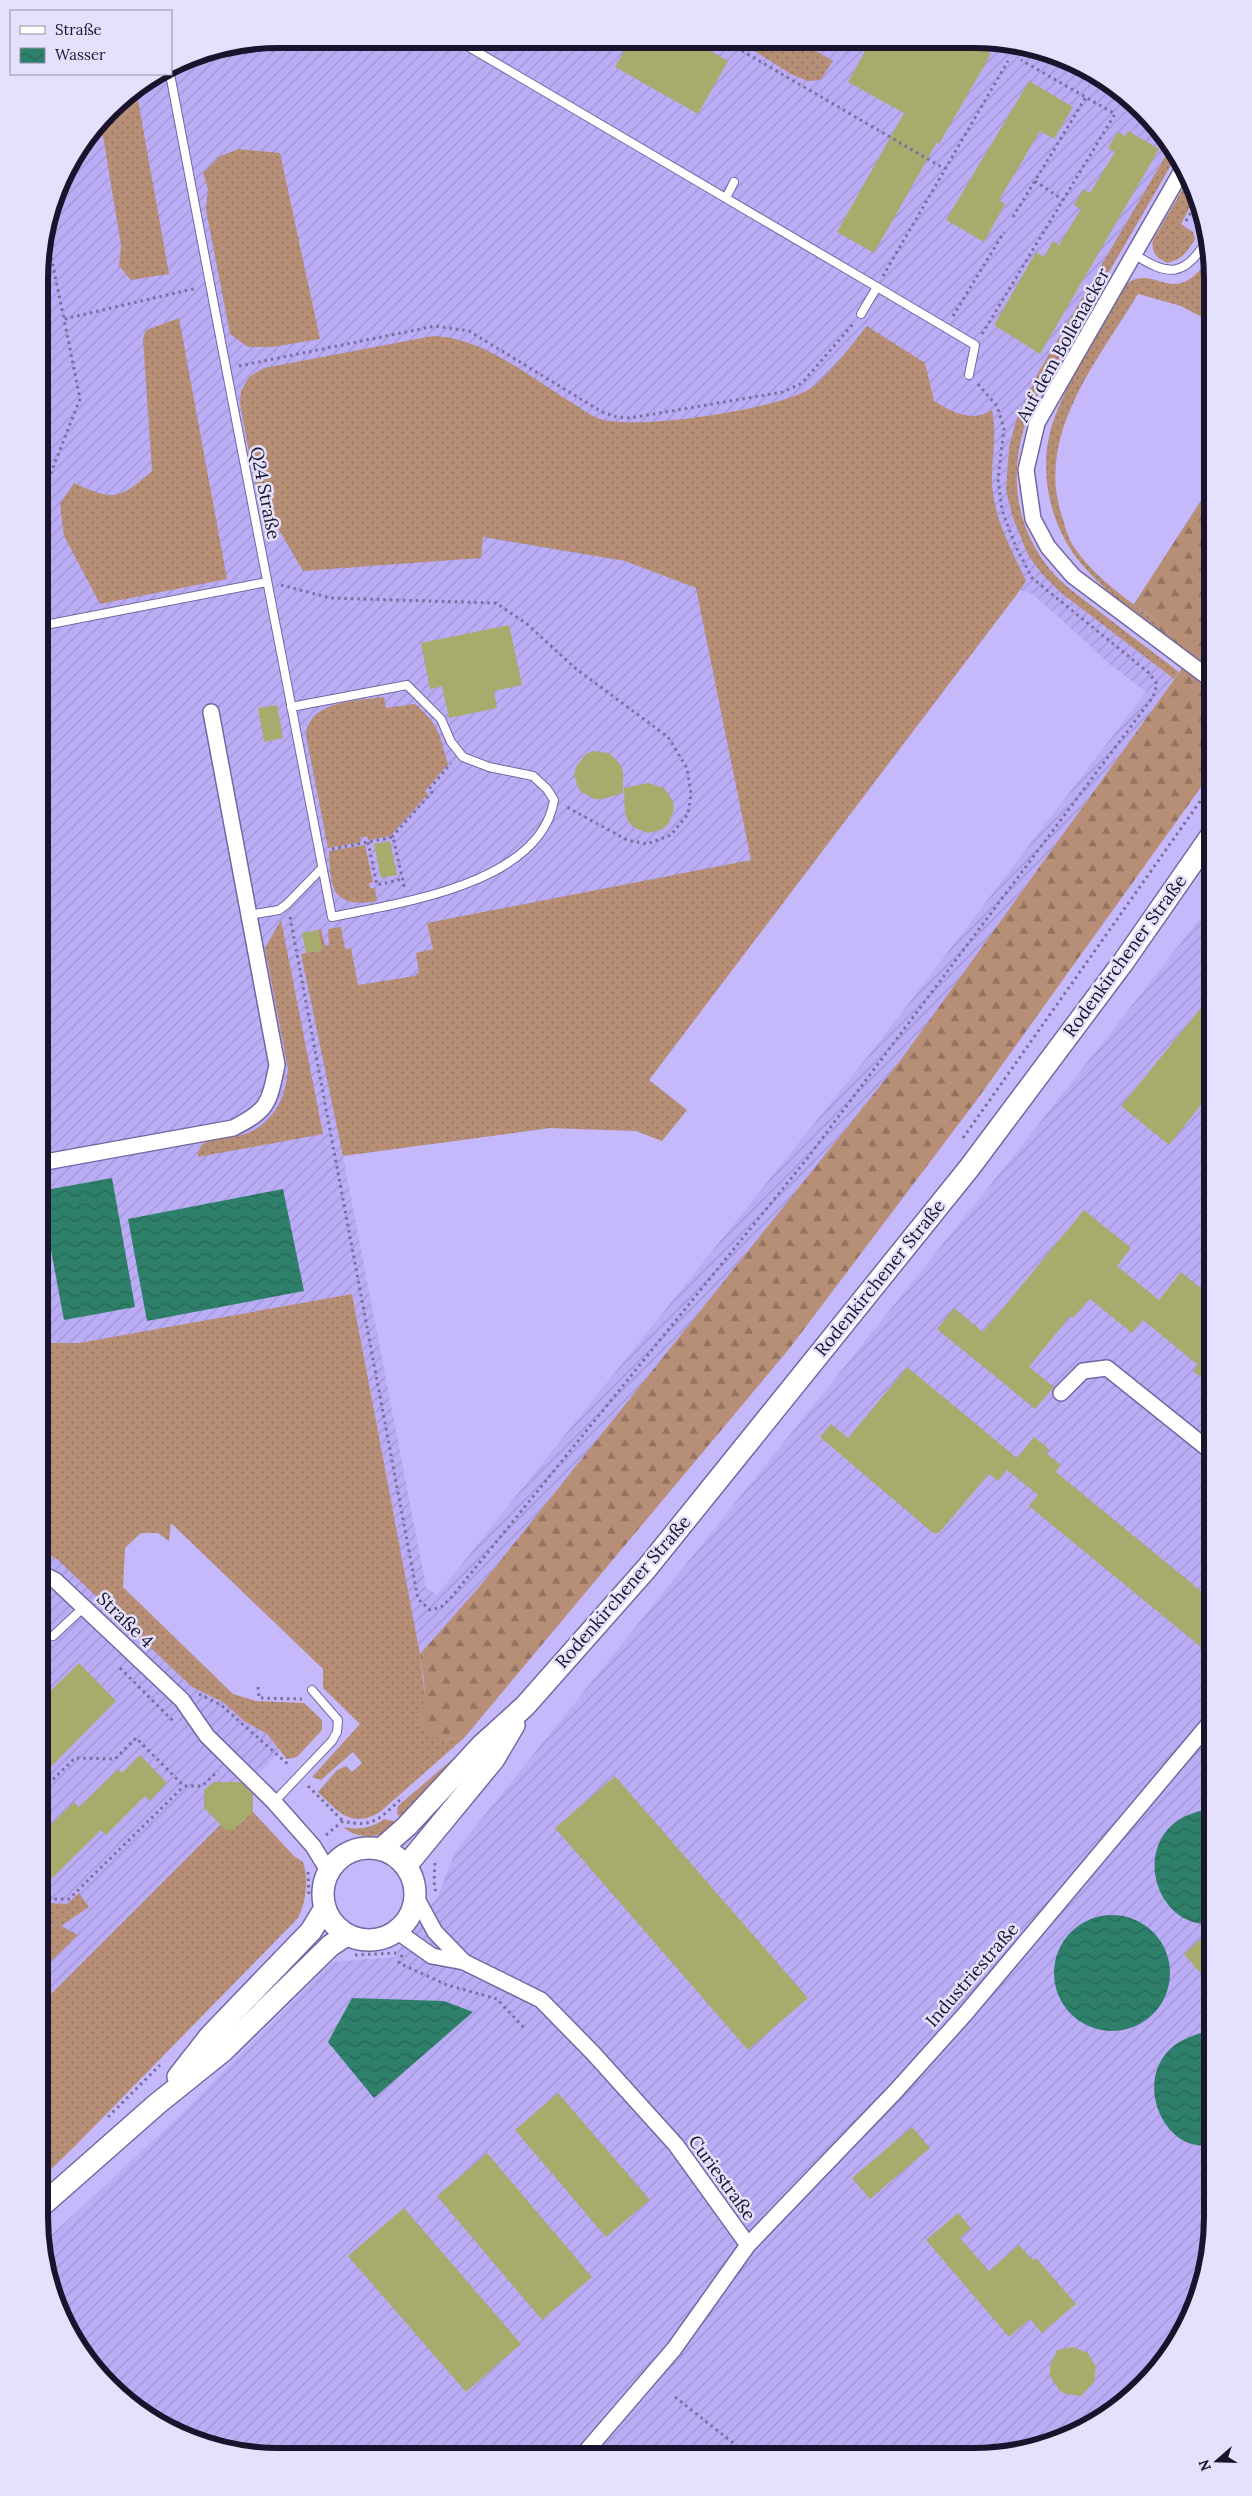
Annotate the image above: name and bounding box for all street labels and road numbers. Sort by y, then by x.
street label: Auf dem Bollenacker [1010,264,1114,427]
street label: Q24 Straße [245,444,286,542]
street label: Rodenkirchener Straße [1058,870,1191,1041]
street label: Rodenkirchener Straße [809,1195,950,1361]
street label: Rodenkirchener Straße [550,1510,695,1673]
street label: Straße 4 [92,1587,159,1653]
street label: Industriestraße [920,1918,1023,2031]
street label: Curiestraße [684,2130,761,2225]

